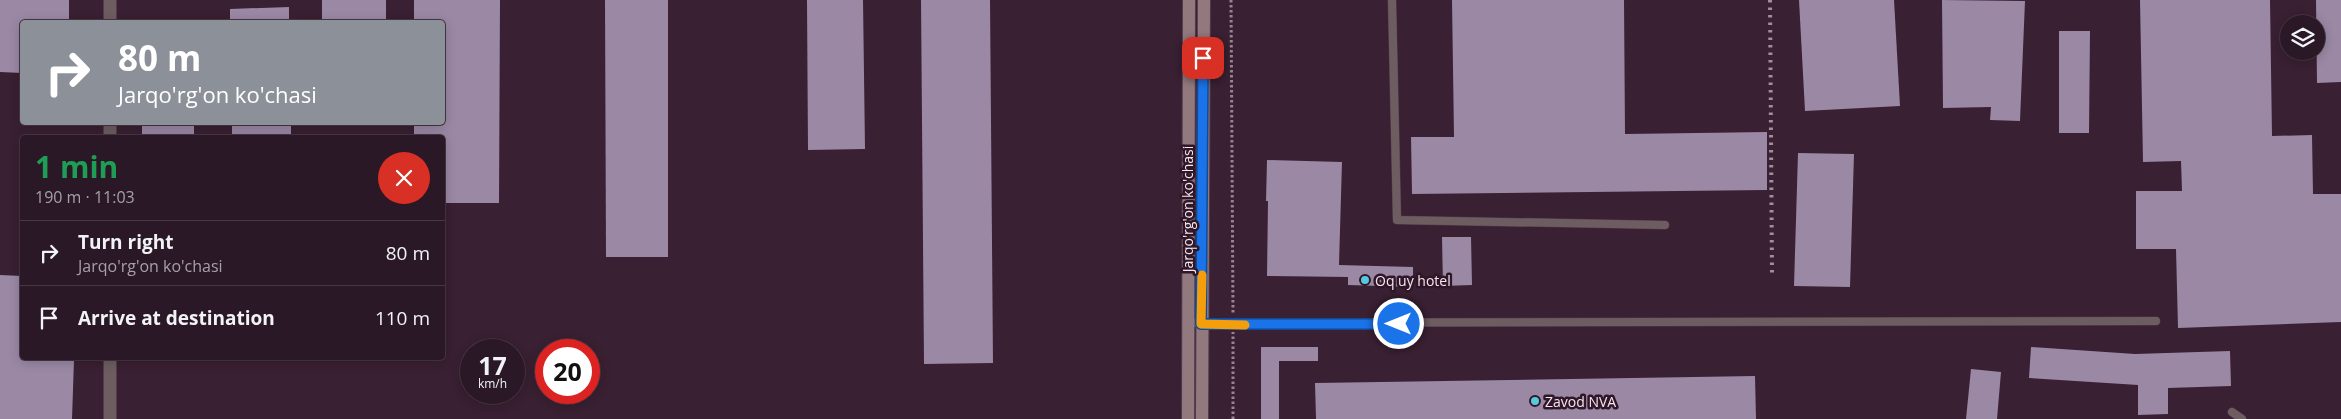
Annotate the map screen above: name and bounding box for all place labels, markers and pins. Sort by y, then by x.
pin [1182,37,1224,79]
place label: Oq uy hotel [1375,271,1451,290]
marker: Oq uy hotel [1359,274,1371,286]
place label: Zavod NVA [1545,392,1616,411]
marker: Zavod NVA [1529,395,1541,407]

